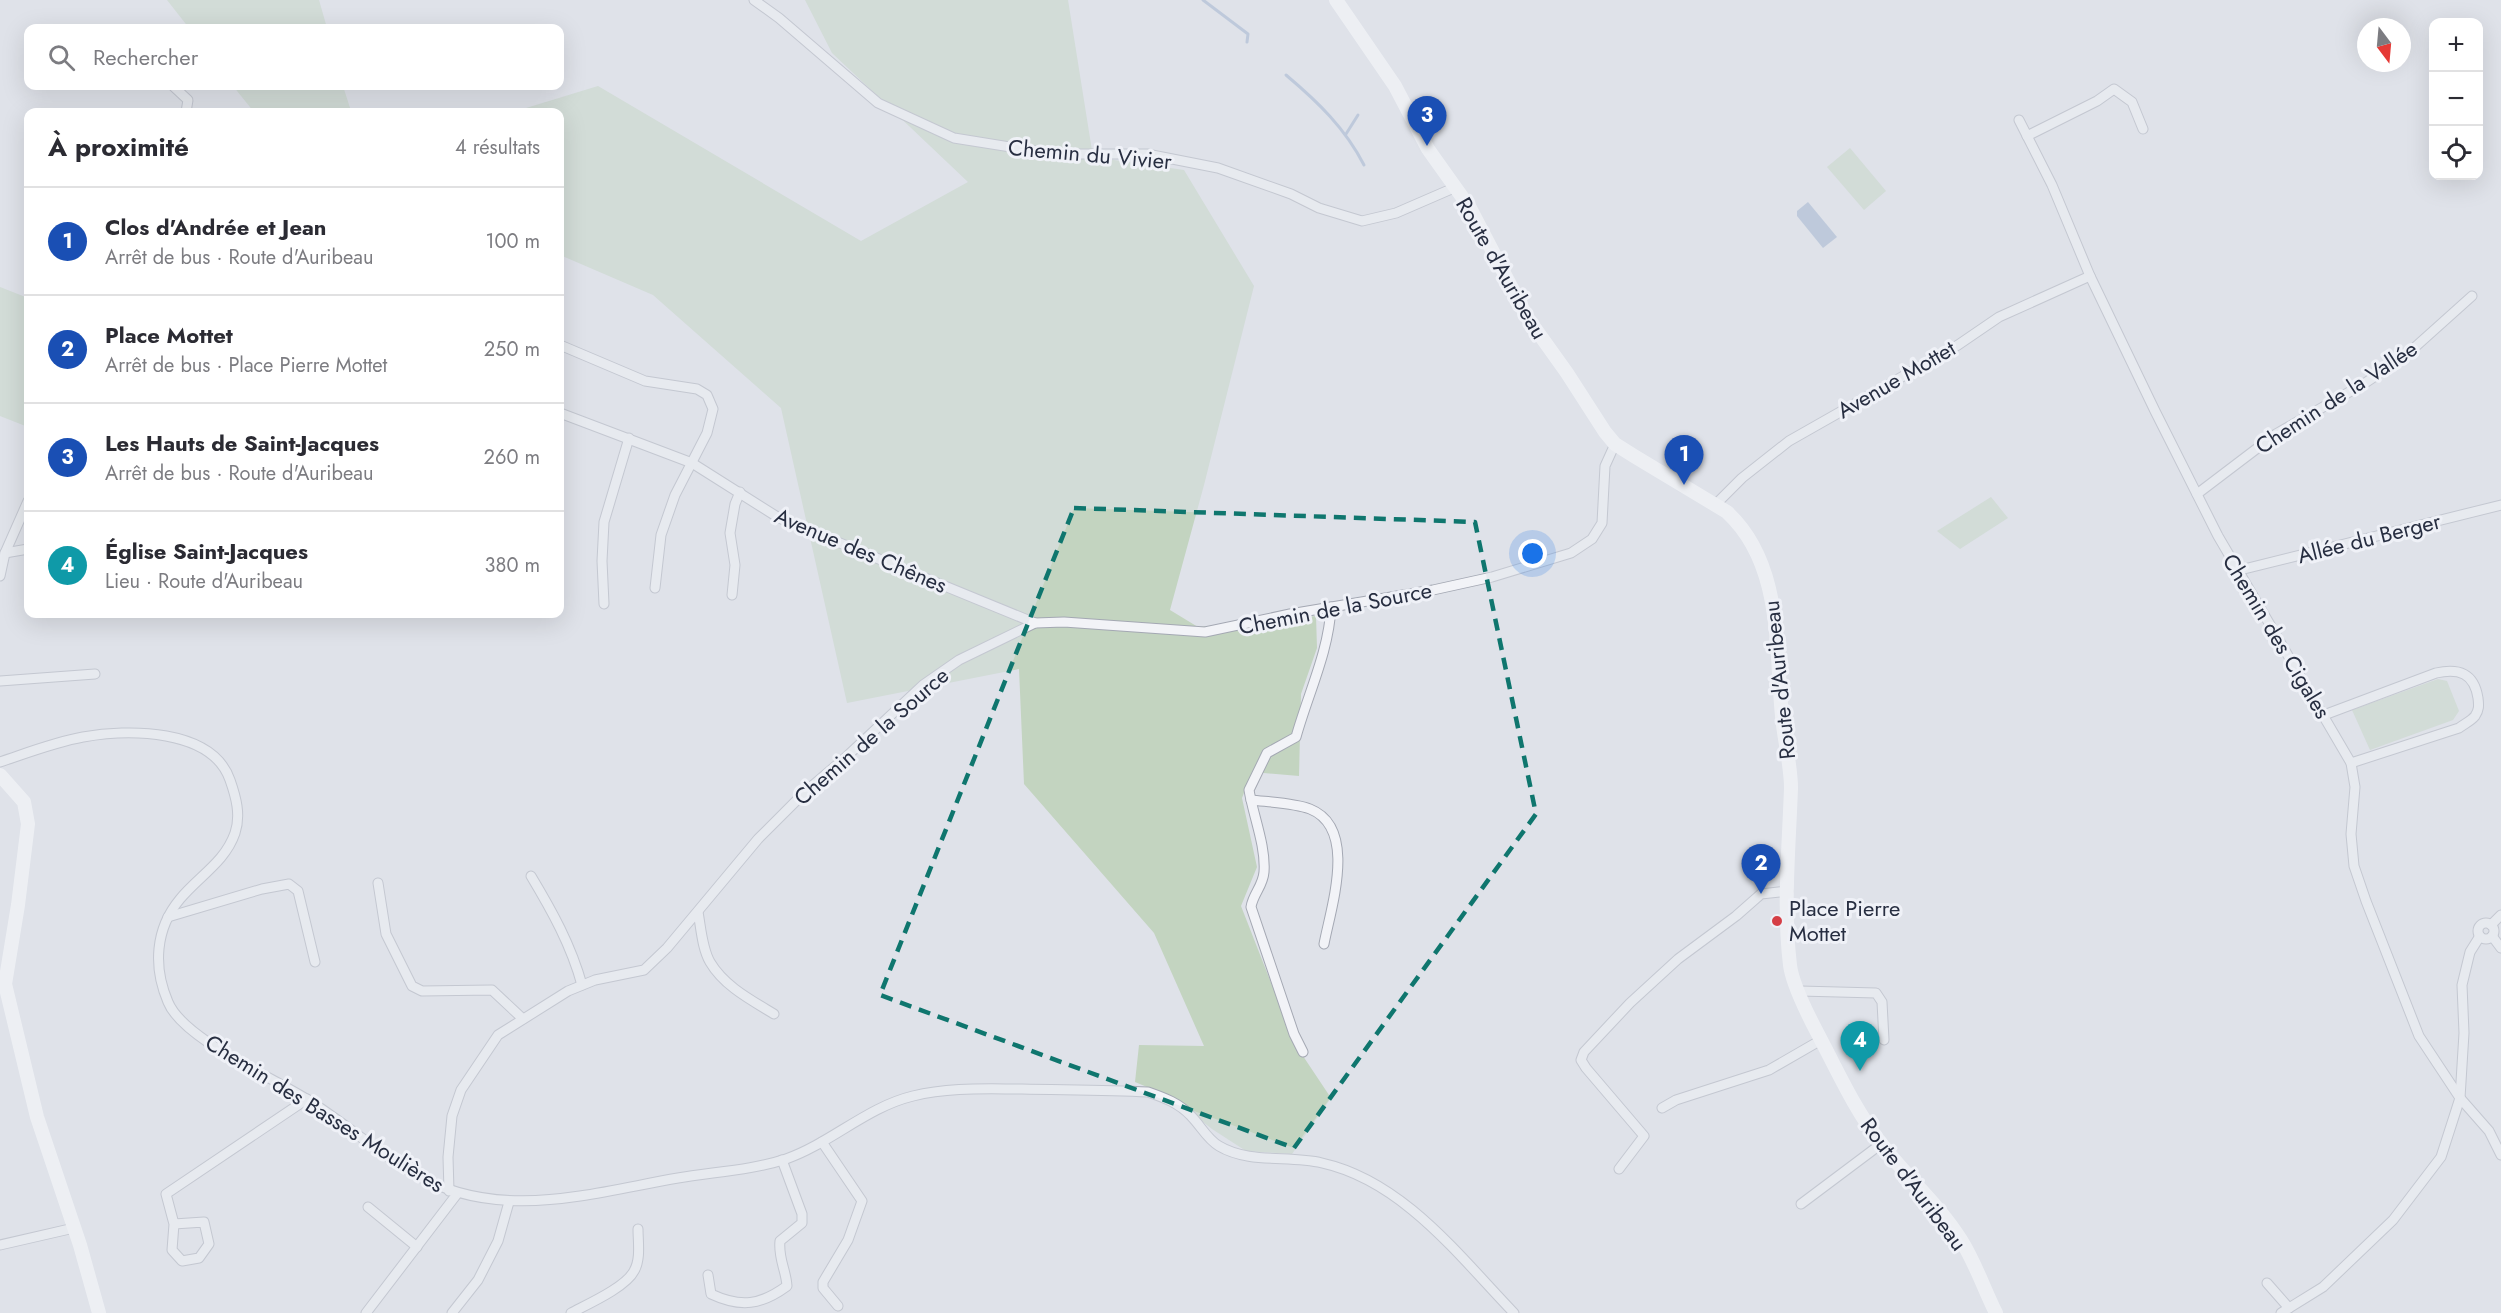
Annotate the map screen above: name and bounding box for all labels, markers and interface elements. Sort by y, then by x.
north arrow [2357,18,2411,72]
map controls [2429,18,2483,180]
button: + [2429,18,2483,72]
search box [24,24,564,90]
icon: search [45,41,78,74]
text: Rechercher [93,41,198,73]
button: − [2429,72,2483,126]
pin: 3 [1408,96,1446,146]
button: locate [2429,126,2483,180]
text: À proximité [48,128,189,166]
street label: Chemin du Vivier [1007,131,1174,177]
text: 4 résultats [455,133,540,162]
street label: Route d'Auribeau [1448,191,1556,345]
text: Clos d'Andrée et Jean [105,211,327,243]
text: 1 [62,227,73,256]
text: 100 m [485,227,540,256]
text: Arrêt de bus · Route d'Auribeau [105,243,373,272]
text: Place Mottet [105,319,233,351]
street label: Avenue Mottet [1831,332,1962,426]
street label: Chemin de la Vallée [2249,333,2423,461]
text: 2 [61,335,74,364]
text: 250 m [484,335,540,364]
text: Arrêt de bus · Place Pierre Mottet [105,351,387,380]
text: Les Hauts de Saint-Jacques [105,427,379,459]
pin: 1 [1664,436,1704,485]
text: 3 [61,443,74,472]
text: 260 m [484,443,540,472]
text: Arrêt de bus · Route d'Auribeau [105,459,373,488]
street label: Avenue des Chênes [770,499,952,601]
street label: Allée du Berger [2294,505,2445,571]
text: Église Saint-Jacques [105,535,308,567]
your location [1518,539,1547,568]
street label: Chemin des Cigales [2215,547,2339,725]
text: 4 [61,551,74,580]
text: 380 m [485,551,540,580]
text: Lieu · Route d'Auribeau [105,567,303,596]
street label: Chemin de la Source [1236,574,1434,642]
street label: Route d'Auribeau [1755,599,1803,761]
street label: Chemin de la Source [786,660,956,812]
pin: 2 [1742,844,1780,894]
place label: Place Pierre Mottet [1789,892,1900,949]
marker: Place Pierre Mottet [1770,914,1784,928]
pin: 4 [1840,1022,1880,1071]
street label: Chemin des Basses Moulières [199,1026,451,1200]
street label: Route d'Auribeau [1853,1111,1975,1257]

